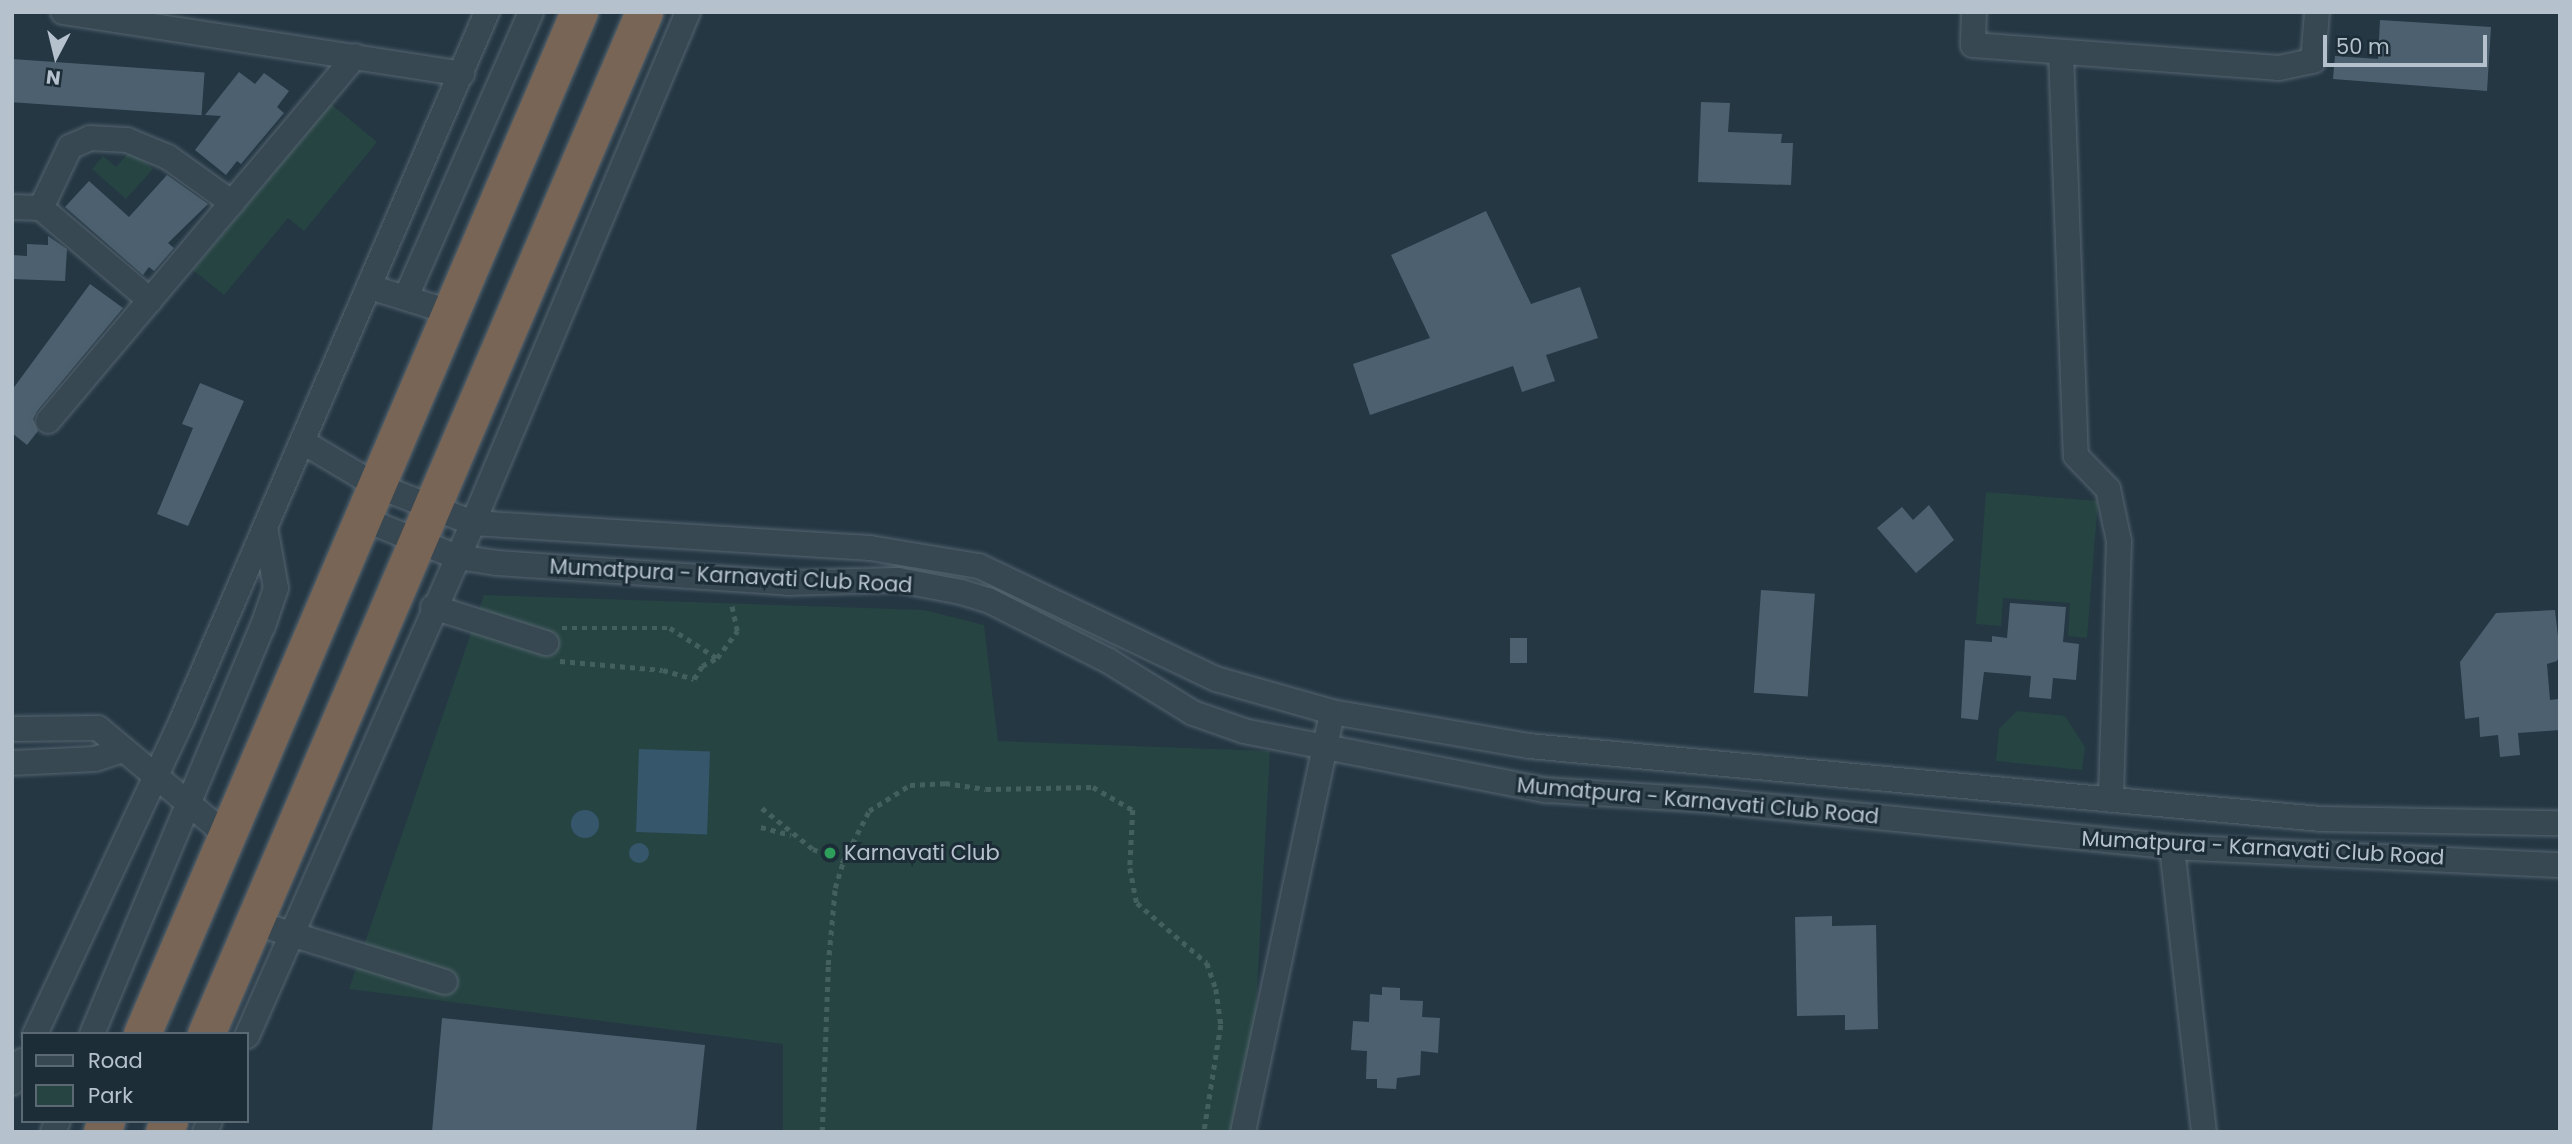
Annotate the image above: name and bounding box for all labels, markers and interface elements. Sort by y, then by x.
north arrow [21,21,91,91]
scale bar [2327,21,2492,65]
text: 50 m [2336,32,2390,61]
text: N [45,63,62,92]
street label: Mumatpura - Karnavati Club Road [549,554,913,598]
street label: Mumatpura - Karnavati Club Road [1516,773,1880,829]
street label: Mumatpura - Karnavati Club Road [2081,826,2445,870]
place label: Karnavati Club [844,840,1000,866]
marker: Karnavati Club [822,845,838,861]
legend [21,1032,248,1123]
text: Road [88,1046,143,1075]
text: Park [88,1081,133,1110]

